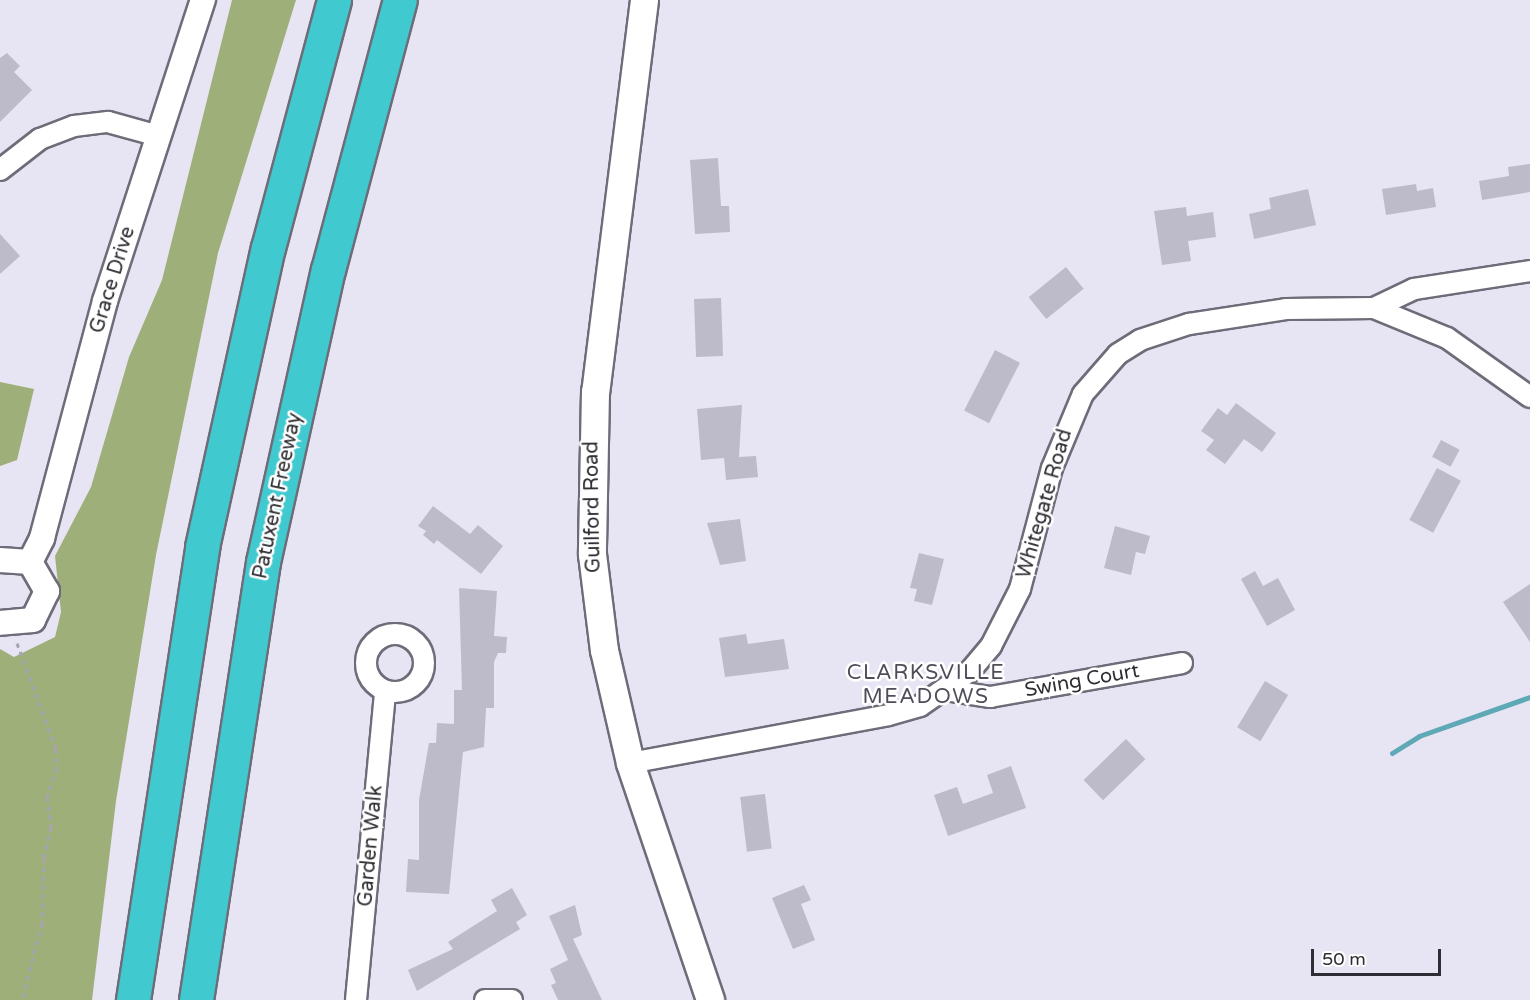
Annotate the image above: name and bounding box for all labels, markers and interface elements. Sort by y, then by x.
street label: Grace Drive [85,224,141,336]
street label: Patuxent Freeway [249,411,307,581]
street label: Whitegate Road [1012,427,1078,581]
street label: Guilford Road [580,441,606,573]
street label: Swing Court [1023,659,1141,703]
district label: CLARKSVILLE MEADOWS [847,660,1005,710]
street label: Garden Walk [354,784,388,908]
scale bar [1314,937,1444,975]
text: 50 m [1322,948,1366,970]

